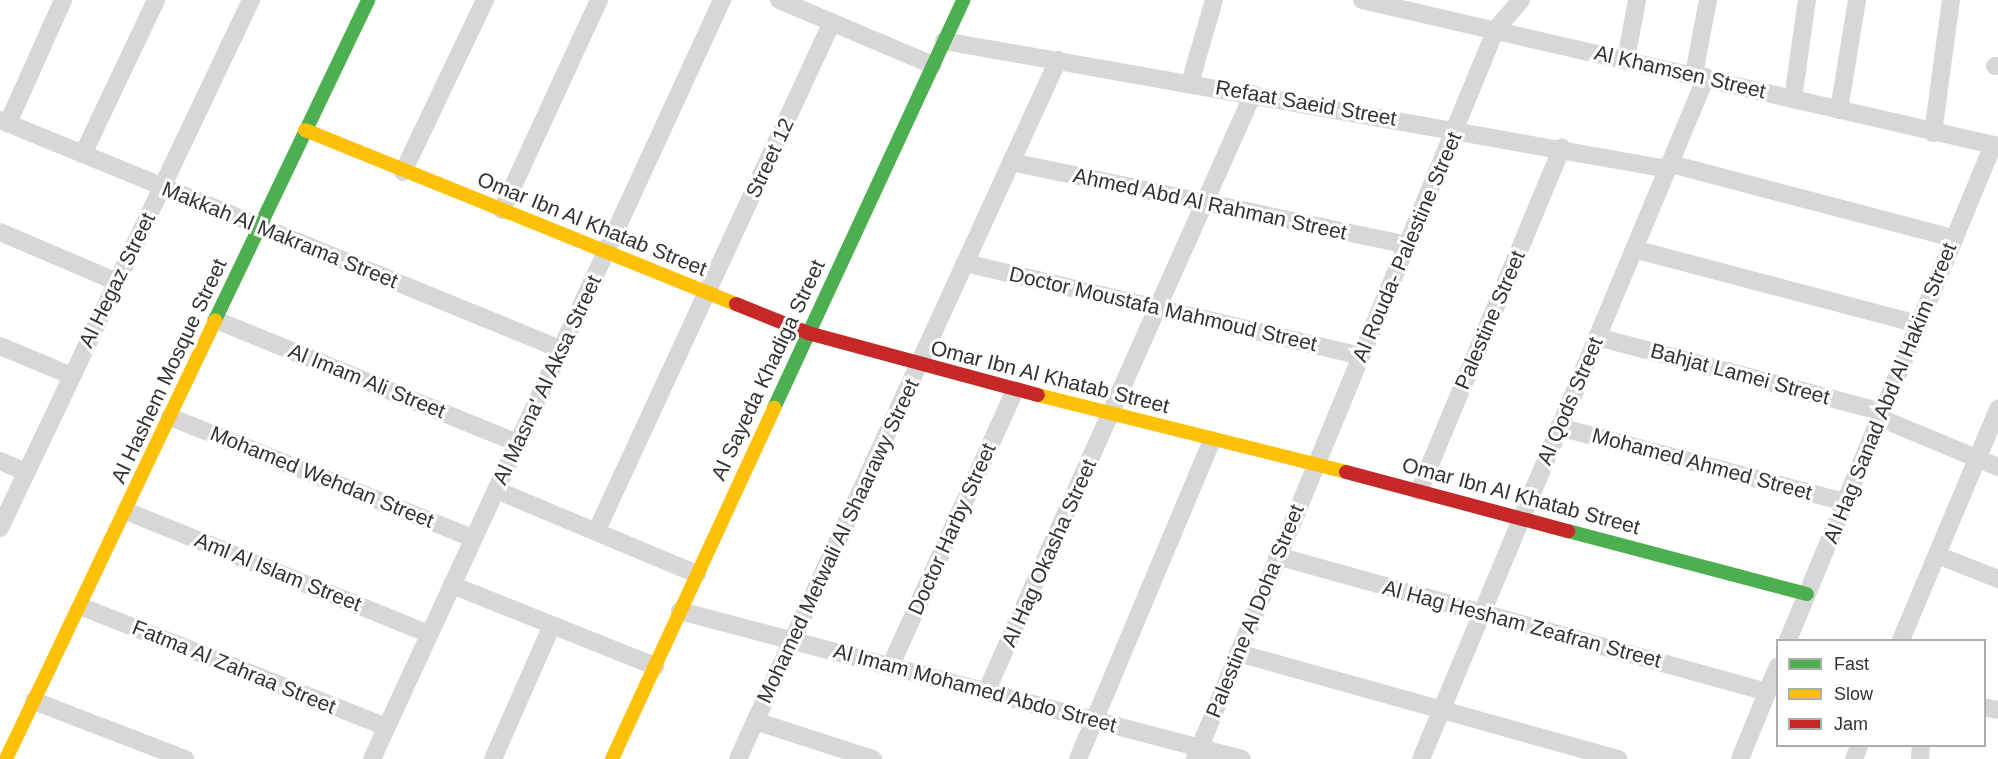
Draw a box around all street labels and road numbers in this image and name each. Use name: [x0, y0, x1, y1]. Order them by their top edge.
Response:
street label: Al Khamsen Street: [1592, 40, 1768, 104]
street label: Refaat Saeid Street: [1214, 75, 1398, 131]
street label: Street 12: [741, 114, 799, 202]
street label: Al Rouda- Palestine Street: [1347, 128, 1467, 366]
street label: Ahmed Abd Al Rahman Street: [1070, 162, 1350, 246]
street label: Omar Ibn Al Khatab Street: [473, 166, 711, 282]
street label: Makkah Al Makrama Street: [158, 176, 402, 294]
street label: Al Hegaz Street: [73, 208, 161, 352]
street label: Al Hag Sanad Abd Al Hakim Street: [1818, 238, 1962, 548]
street label: Palestine Street: [1449, 247, 1531, 393]
street label: Al Hashem Mosque Street: [106, 255, 232, 487]
street label: Al Sayeda Khadiga Street: [706, 256, 830, 484]
street label: Doctor Moustafa Mahmoud Street: [1007, 261, 1319, 357]
street label: Al Masna' Al Aksa Street: [487, 270, 607, 490]
street label: Al Qods Street: [1532, 333, 1608, 469]
street label: Omar Ibn Al Khatab Street: [927, 335, 1173, 419]
street label: Al Imam Ali Street: [284, 338, 450, 424]
street label: Bahjat Lamei Street: [1648, 338, 1832, 410]
street label: Mohamed Metwali Al Shaarawy Street: [751, 374, 925, 708]
street label: Mohamed Wehdan Street: [207, 421, 437, 533]
street label: Mohamed Ahmed Street: [1589, 422, 1815, 506]
street label: Doctor Harby Street: [903, 439, 1001, 619]
street label: Omar Ibn Al Khatab Street: [1399, 452, 1643, 540]
street label: Al Hag Okasha Street: [996, 455, 1102, 651]
street label: Palestine Al Doha Street: [1200, 500, 1310, 722]
street label: Aml Al Islam Street: [191, 527, 365, 617]
street label: Al Hag Hesham Zeafran Street: [1380, 575, 1664, 673]
street label: Fatma Al Zahraa Street: [128, 614, 340, 720]
street label: Al Imam Mohamed Abdo Street: [830, 638, 1120, 738]

